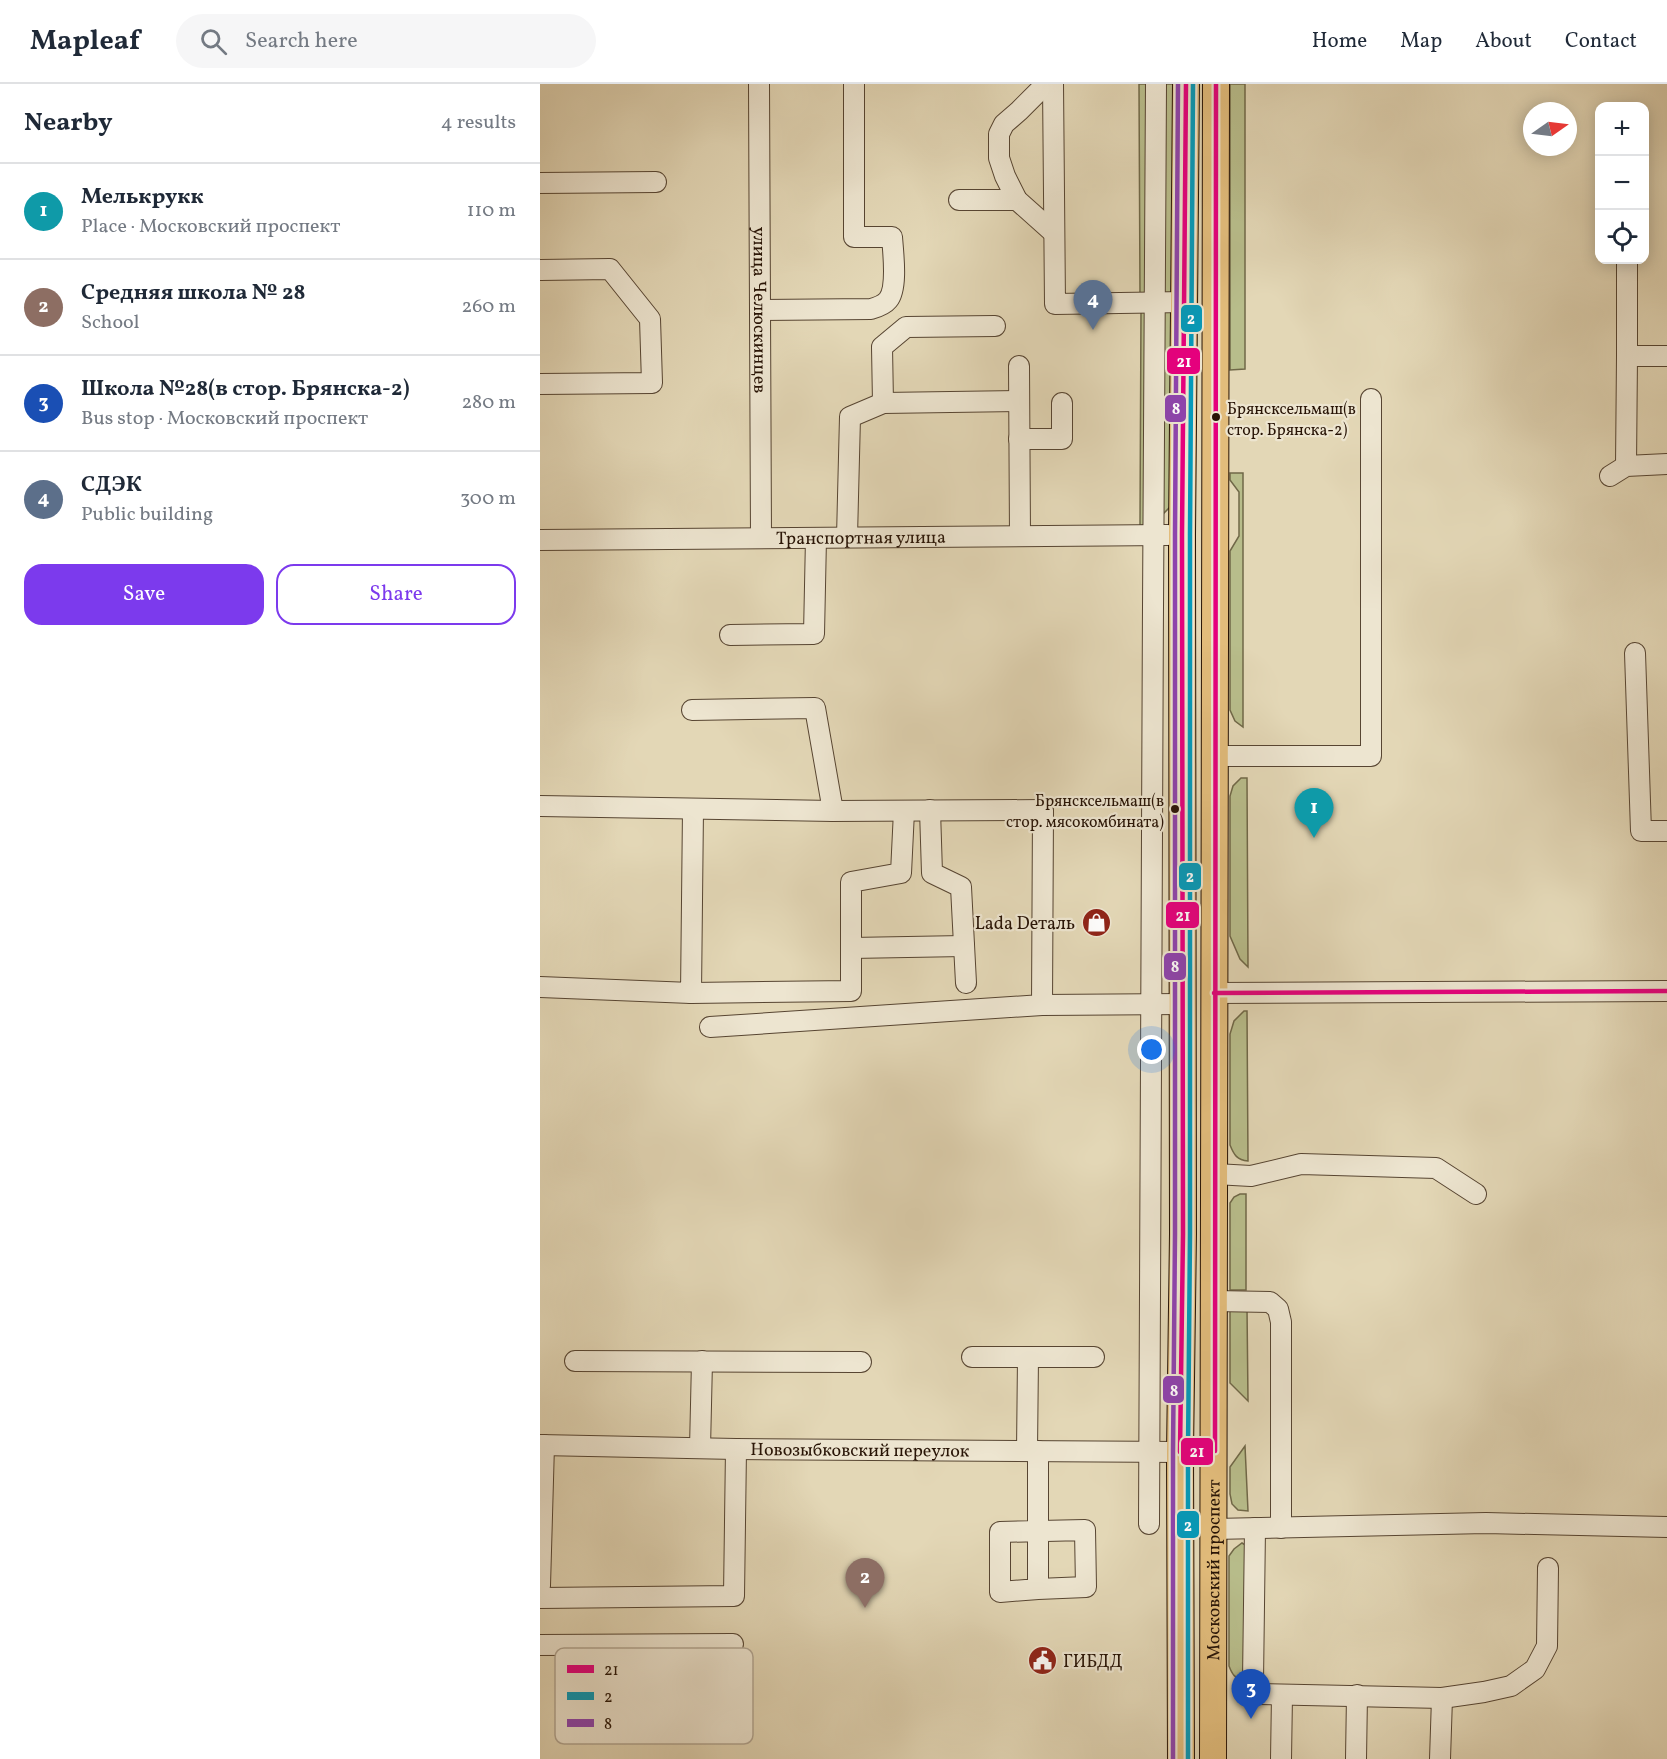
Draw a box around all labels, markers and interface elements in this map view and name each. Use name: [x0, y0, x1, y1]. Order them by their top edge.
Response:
search box: [176, 14, 596, 68]
text: Mapleaf: [30, 22, 140, 61]
icon: search: [197, 25, 230, 58]
text: Search here: [245, 26, 358, 57]
text: Home: [1312, 27, 1367, 56]
text: Map: [1400, 27, 1442, 56]
text: About: [1475, 27, 1532, 56]
text: Contact: [1565, 27, 1637, 56]
north arrow: [1523, 102, 1577, 156]
map controls: [1595, 102, 1649, 264]
button: +: [1595, 102, 1649, 156]
text: Nearby: [24, 105, 113, 141]
text: 4 results: [441, 109, 516, 137]
button: −: [1595, 156, 1649, 210]
text: Мелькрукк: [81, 182, 204, 213]
text: 1: [39, 197, 48, 225]
text: 110 m: [467, 197, 516, 225]
button: locate: [1595, 210, 1649, 264]
text: Place · Московский проспект: [81, 213, 340, 241]
street label: улица Челюскинцев: [746, 227, 771, 393]
text: Средняя школа № 28: [81, 278, 305, 309]
pin: 4: [1074, 280, 1112, 330]
text: 2: [38, 293, 49, 321]
text: 260 m: [461, 293, 516, 321]
line badge: 2: [1180, 304, 1203, 333]
text: School: [81, 309, 139, 337]
text: 2: [1187, 309, 1195, 331]
line badge: 21: [1166, 347, 1201, 375]
text: 21: [1177, 352, 1191, 374]
text: Школа №28(в стор. Брянска-2): [81, 374, 410, 405]
text: 3: [38, 389, 49, 417]
text: 280 m: [461, 389, 516, 417]
line badge: 8: [1164, 394, 1187, 423]
text: 8: [1172, 399, 1180, 421]
place label: Брянсксельмаш(в стор. Брянска-2): [1227, 399, 1356, 442]
text: Bus stop · Московский проспект: [81, 405, 368, 433]
marker: Брянсксельмаш(в стор. Брянска-2): [1210, 411, 1222, 423]
text: СДЭК: [81, 470, 142, 501]
text: 4: [37, 485, 50, 513]
text: 300 m: [460, 485, 516, 513]
text: Public building: [81, 501, 213, 529]
street label: Транспортная улица: [776, 526, 946, 552]
button: Save: [24, 564, 264, 625]
button: Share: [276, 564, 516, 625]
pin: 1: [1294, 788, 1334, 838]
place label: Брянсксельмаш(в стор. мясокомбината): [1006, 791, 1164, 834]
marker: Брянсксельмаш(в стор. мясокомбината): [1169, 803, 1181, 815]
line badge: 2: [1178, 862, 1202, 891]
text: 2: [1186, 867, 1194, 889]
line badge: 21: [1165, 901, 1200, 929]
text: 21: [1176, 906, 1190, 928]
shop icon: Lada Dеталь: [1080, 907, 1112, 939]
place label: Lada Dеталь: [975, 912, 1075, 937]
line badge: 8: [1163, 952, 1187, 981]
text: 8: [1171, 957, 1179, 979]
your location: [1137, 1035, 1166, 1064]
line badge: 8: [1162, 1375, 1185, 1404]
text: 8: [1170, 1381, 1178, 1403]
line badge: 21: [1180, 1437, 1214, 1466]
street label: Новозыбковский переулок: [750, 1438, 970, 1465]
text: 21: [1190, 1442, 1204, 1464]
street label: Московский проспект: [1202, 1479, 1228, 1661]
line badge: 2: [1176, 1510, 1200, 1539]
text: 2: [1184, 1516, 1192, 1538]
pin: 2: [846, 1558, 884, 1608]
public building icon: ГИБДД: [1026, 1645, 1058, 1677]
legend: [555, 1648, 753, 1744]
place label: ГИБДД: [1063, 1650, 1123, 1675]
text: 21: [604, 1660, 619, 1682]
pin: 3: [1232, 1670, 1270, 1719]
text: 2: [604, 1687, 613, 1709]
text: 8: [604, 1714, 612, 1736]

